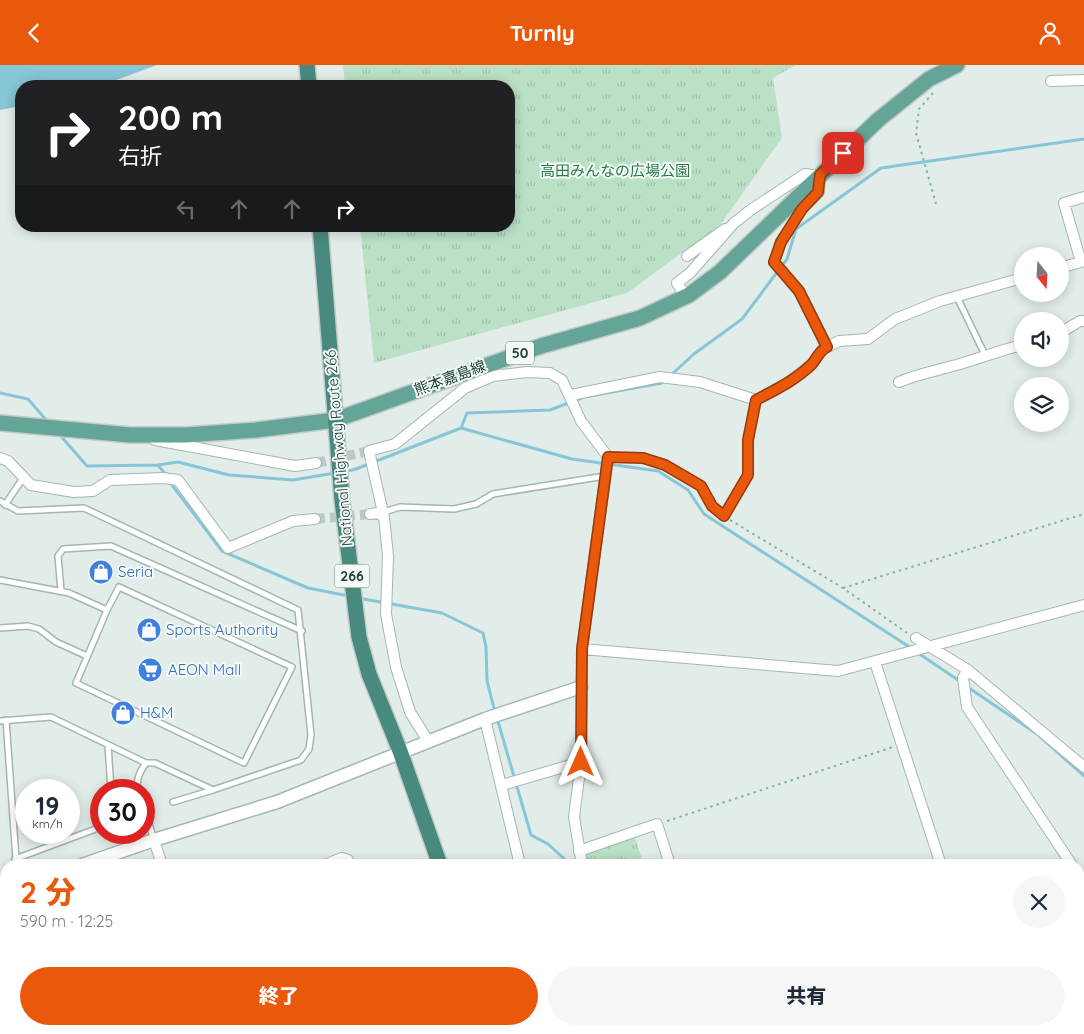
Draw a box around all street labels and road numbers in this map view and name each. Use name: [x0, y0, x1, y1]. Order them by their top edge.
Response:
road number: 50: [506, 341, 534, 365]
street label: National Highway Route 266: [320, 349, 357, 547]
street label: 熊本嘉島線: [411, 356, 488, 399]
road number: 266: [334, 565, 370, 587]

